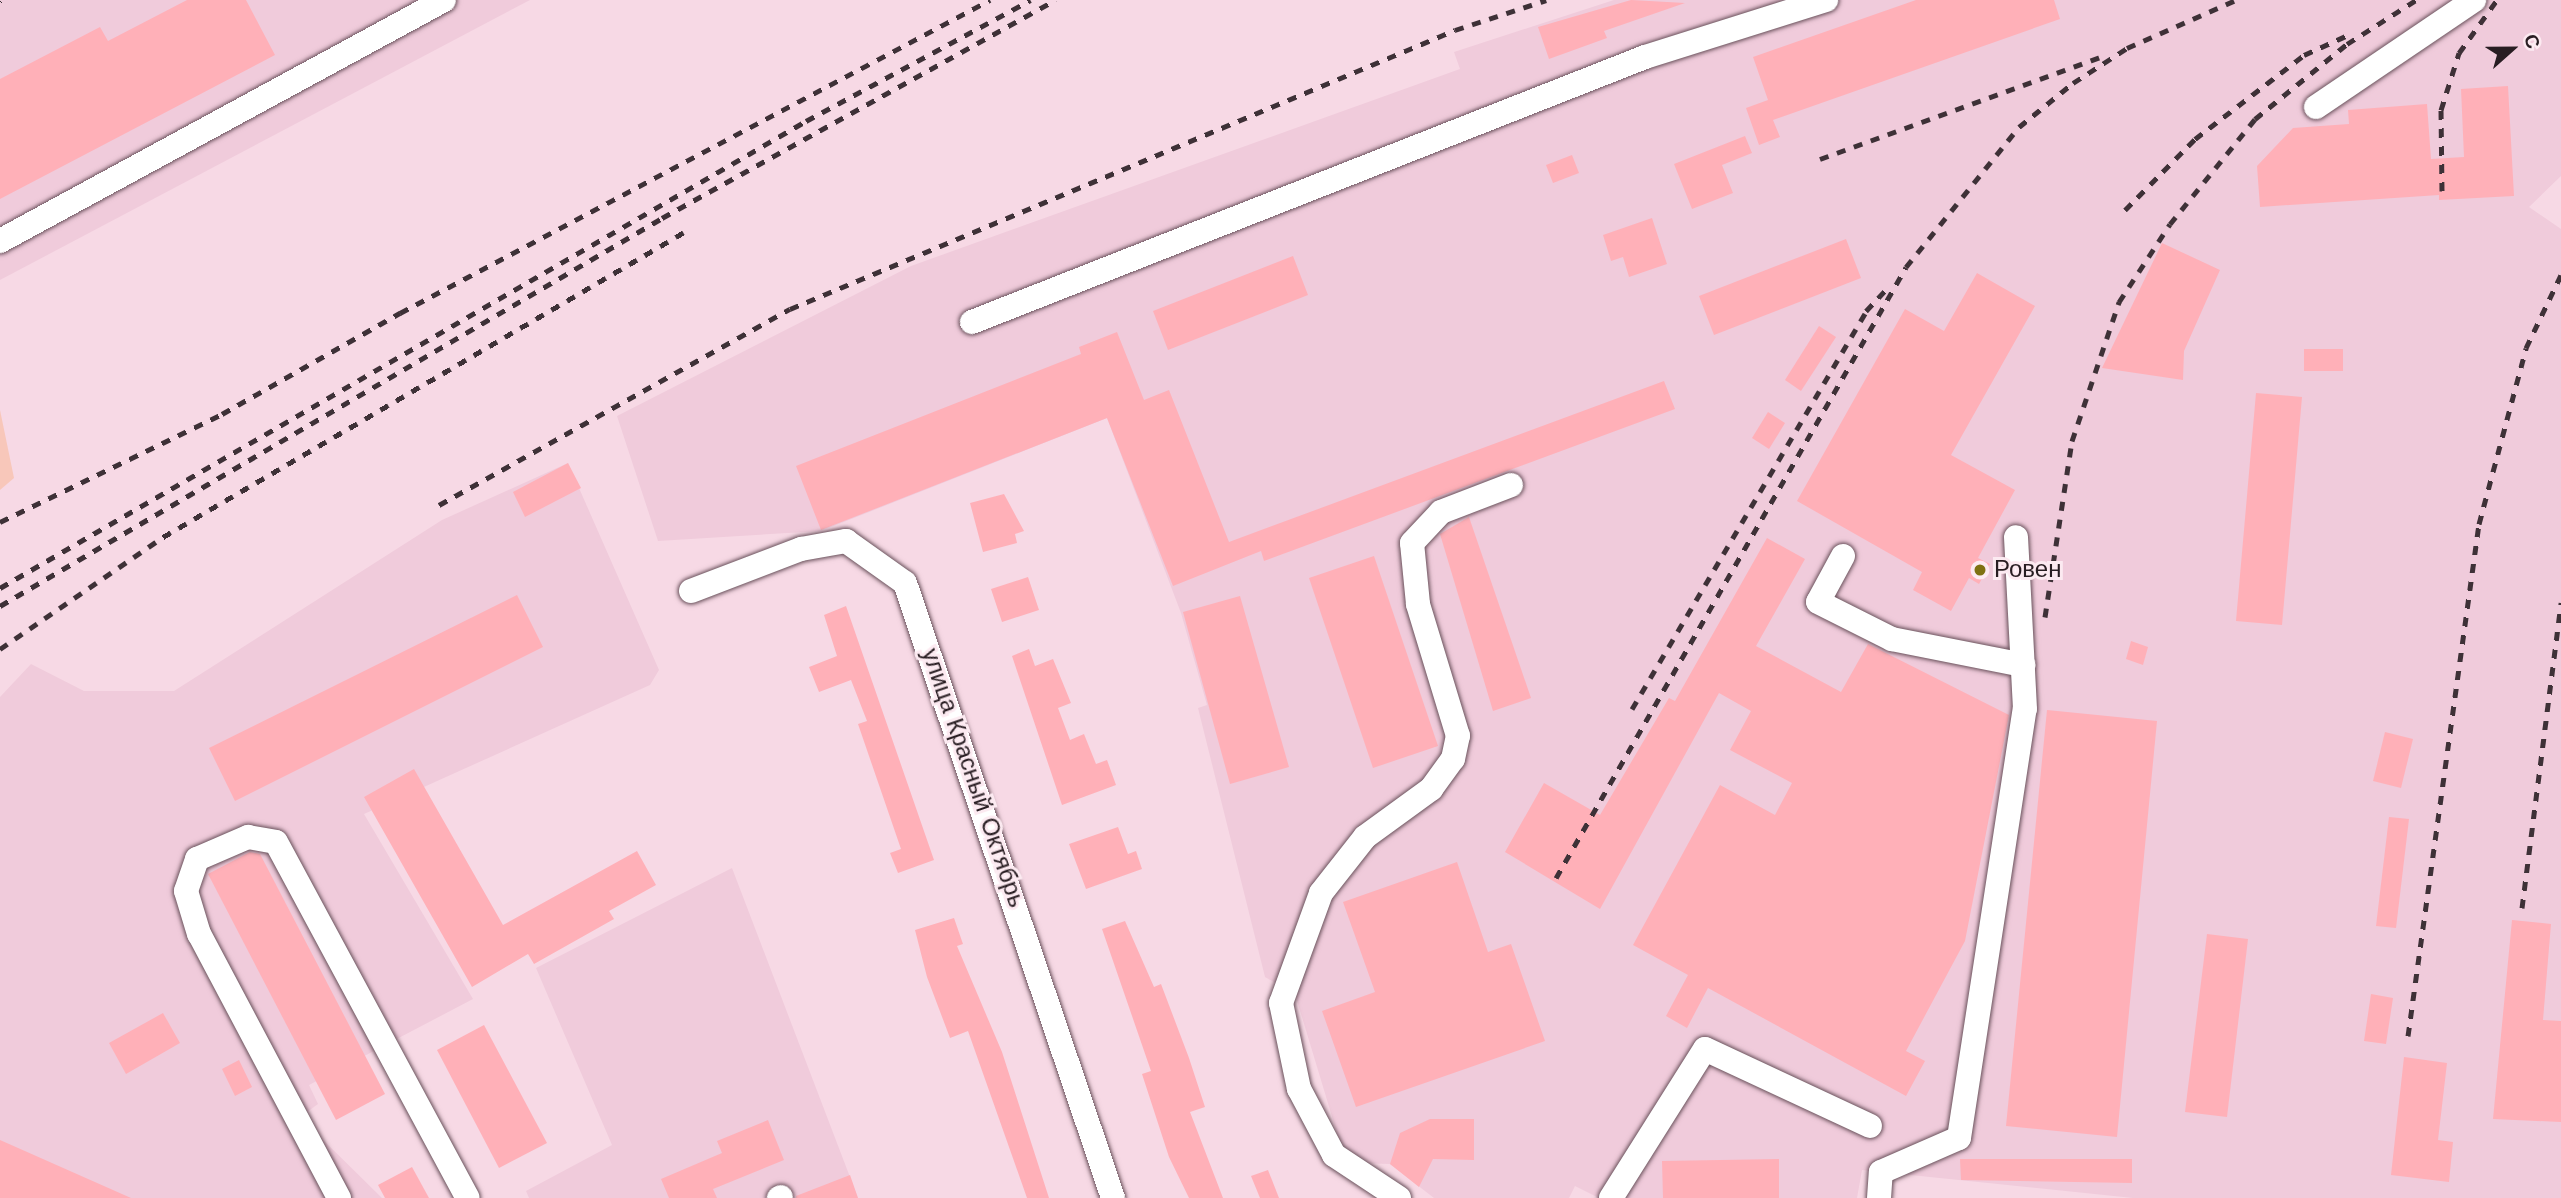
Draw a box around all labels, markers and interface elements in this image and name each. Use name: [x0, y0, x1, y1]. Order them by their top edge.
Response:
north arrow: [2477, 14, 2547, 84]
text: С: [2519, 31, 2545, 52]
place label: Ровен: [1994, 556, 2061, 584]
marker: Ровен: [1972, 562, 1988, 578]
street label: улица Красный Октябрь: [915, 645, 1031, 911]

